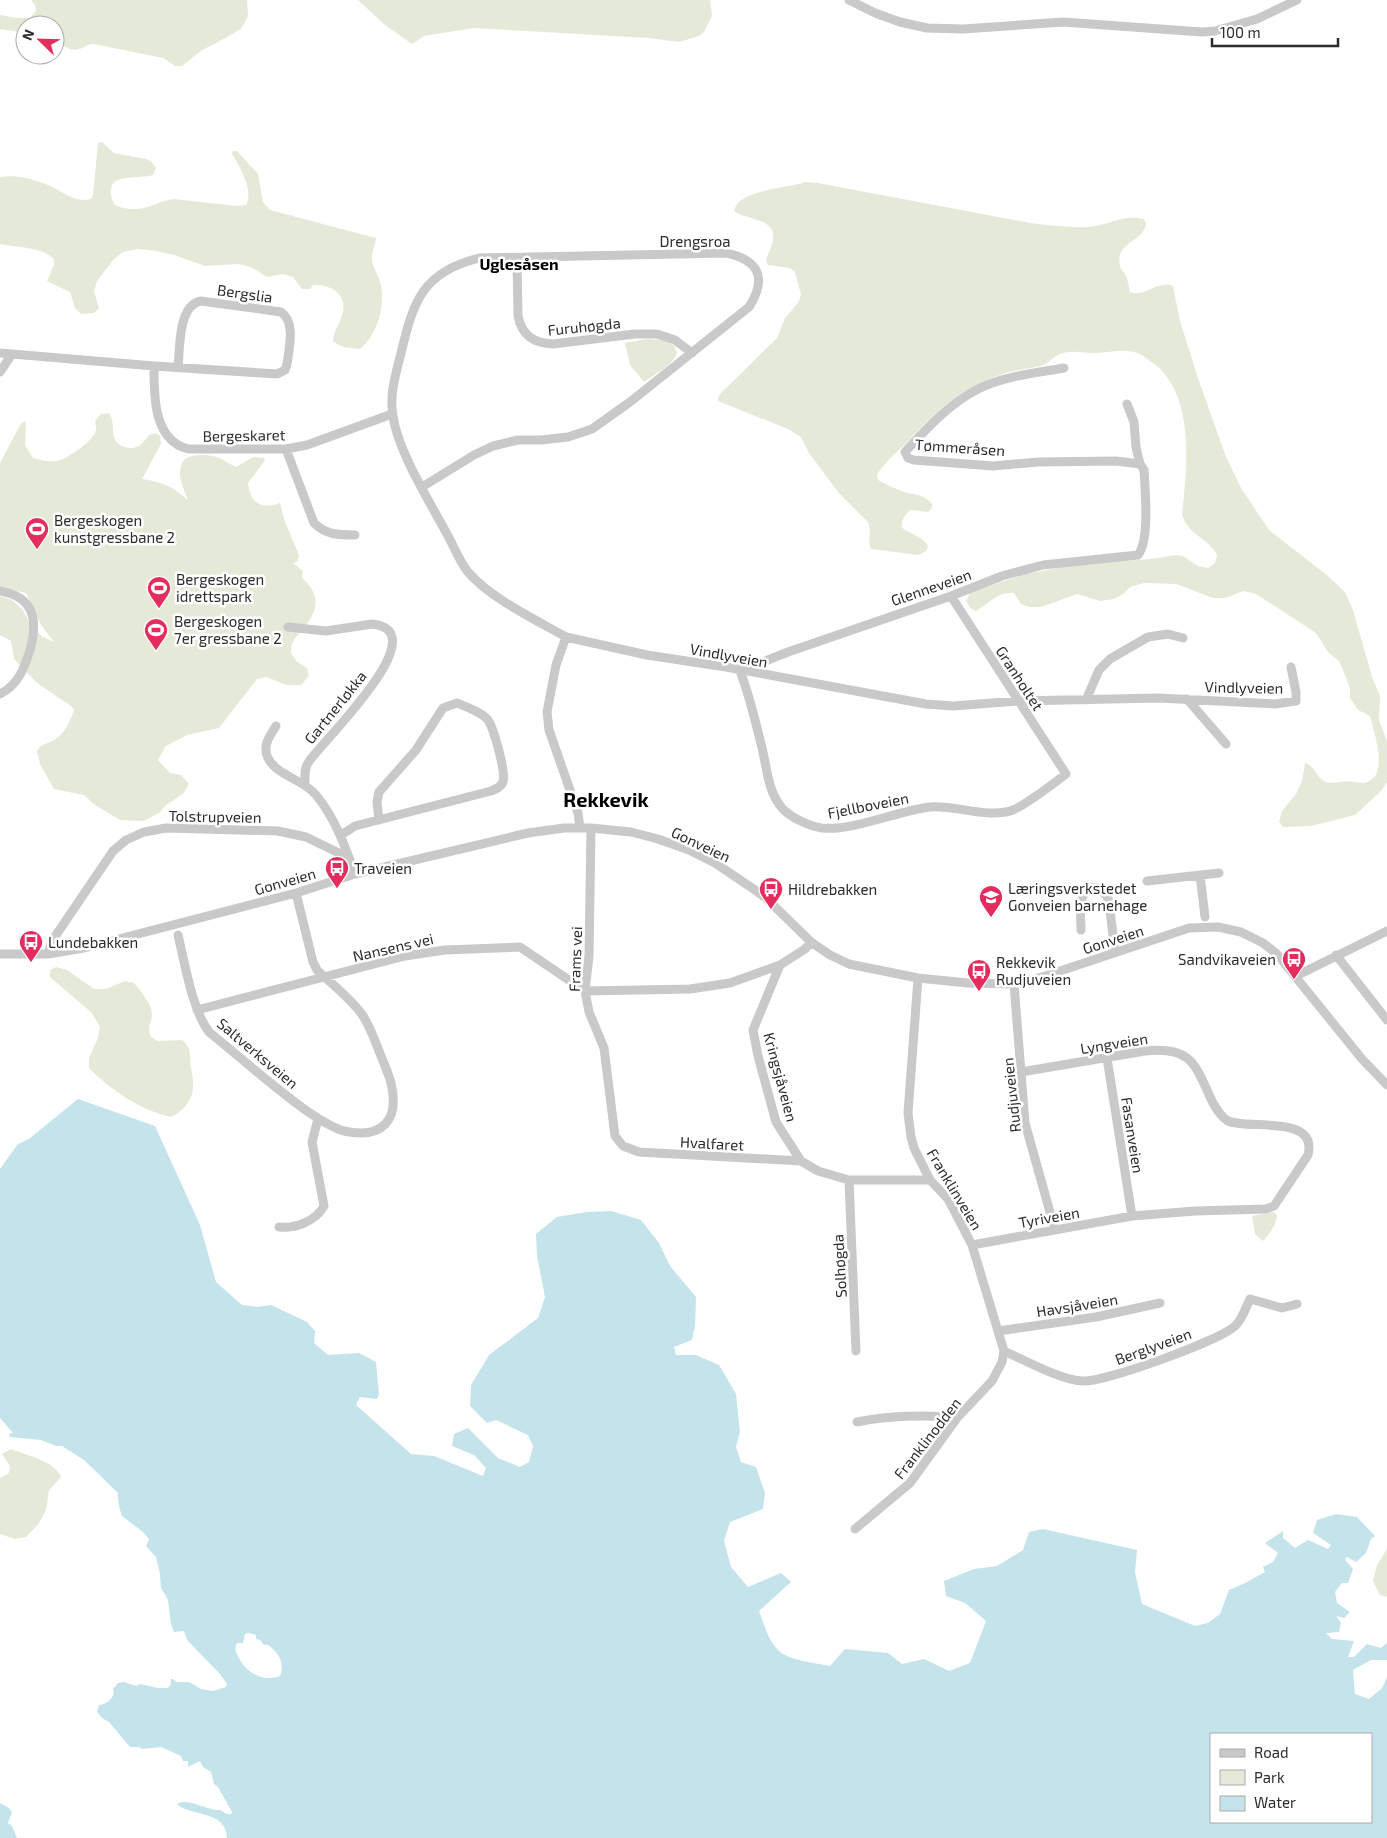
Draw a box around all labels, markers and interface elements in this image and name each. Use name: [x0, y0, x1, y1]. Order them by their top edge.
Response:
north arrow: [15, 15, 65, 65]
scale bar: [1212, 15, 1338, 47]
text: 100 m: [1220, 23, 1261, 41]
text: N: [18, 27, 37, 43]
street label: Drengsroa: [659, 232, 731, 250]
district label: Uglesåsen: [479, 254, 559, 273]
street label: Bergslia: [216, 280, 274, 306]
street label: Furuhøgda: [547, 313, 621, 339]
street label: Bergeskaret: [202, 425, 286, 445]
street label: Tømmeråsen: [914, 435, 1006, 459]
place label: Bergeskogen kunstgressbane 2: [54, 511, 175, 546]
sports icon: Bergeskogen kunstgressbane 2: [24, 516, 50, 550]
street label: Glenneveien: [888, 565, 974, 609]
place label: Bergeskogen idrettspark: [176, 570, 264, 605]
sports icon: Bergeskogen idrettspark: [146, 575, 172, 609]
place label: Bergeskogen 7er gressbane 2: [174, 612, 282, 647]
sports icon: Bergeskogen 7er gressbane 2: [143, 617, 169, 651]
street label: Vindlyveien: [689, 639, 769, 671]
street label: Granholtet: [992, 642, 1048, 714]
street label: Gartnerløkka: [300, 667, 370, 747]
street label: Vindlyveien: [1205, 677, 1283, 697]
district label: Rekkevik: [563, 787, 649, 811]
street label: Fjellboveien: [826, 788, 910, 823]
street label: Tolstrupveien: [168, 806, 262, 826]
street label: Gonveien: [669, 823, 733, 865]
bus stop icon: Traveien: [324, 855, 350, 889]
place label: Traveien: [354, 859, 412, 877]
street label: Gonveien: [252, 864, 318, 898]
bus stop icon: Hildrebakken: [758, 876, 784, 910]
place label: Læringsverkstedet Gonveien barnehage: [1008, 879, 1147, 914]
place label: Hildrebakken: [788, 880, 877, 898]
school or university icon: Læringsverkstedet Gonveien barnehage: [978, 884, 1004, 918]
street label: Gonveien: [1080, 921, 1146, 957]
street label: Frams vei: [565, 926, 585, 992]
bus stop icon: Lundebakken: [18, 929, 44, 963]
street label: Nansens vei: [351, 929, 435, 965]
place label: Lundebakken: [48, 933, 138, 951]
bus stop icon: Sandvikaveien: [1281, 946, 1307, 980]
place label: Sandvikaveien: [1178, 950, 1276, 968]
place label: Rekkevik Rudjuveien: [996, 953, 1071, 989]
bus stop icon: Rekkevik Rudjuveien: [966, 958, 992, 992]
street label: Saltverksveien: [214, 1014, 302, 1092]
street label: Lyngveien: [1079, 1029, 1149, 1057]
street label: Kringsjåveien: [759, 1030, 802, 1124]
street label: Rudjuveien: [998, 1057, 1025, 1133]
street label: Fasanveien: [1118, 1096, 1148, 1174]
street label: Hvalfaret: [680, 1132, 745, 1154]
street label: Franklinveien: [924, 1145, 986, 1233]
street label: Tyriveien: [1017, 1203, 1081, 1231]
street label: Solhøgda: [828, 1234, 850, 1298]
street label: Havsjåveien: [1035, 1290, 1119, 1321]
street label: Berglyveien: [1112, 1324, 1194, 1368]
street label: Franklinodden: [890, 1394, 964, 1482]
legend: [1210, 1733, 1372, 1823]
text: Road: [1254, 1743, 1289, 1761]
text: Park: [1254, 1768, 1285, 1786]
text: Water: [1254, 1793, 1296, 1811]

